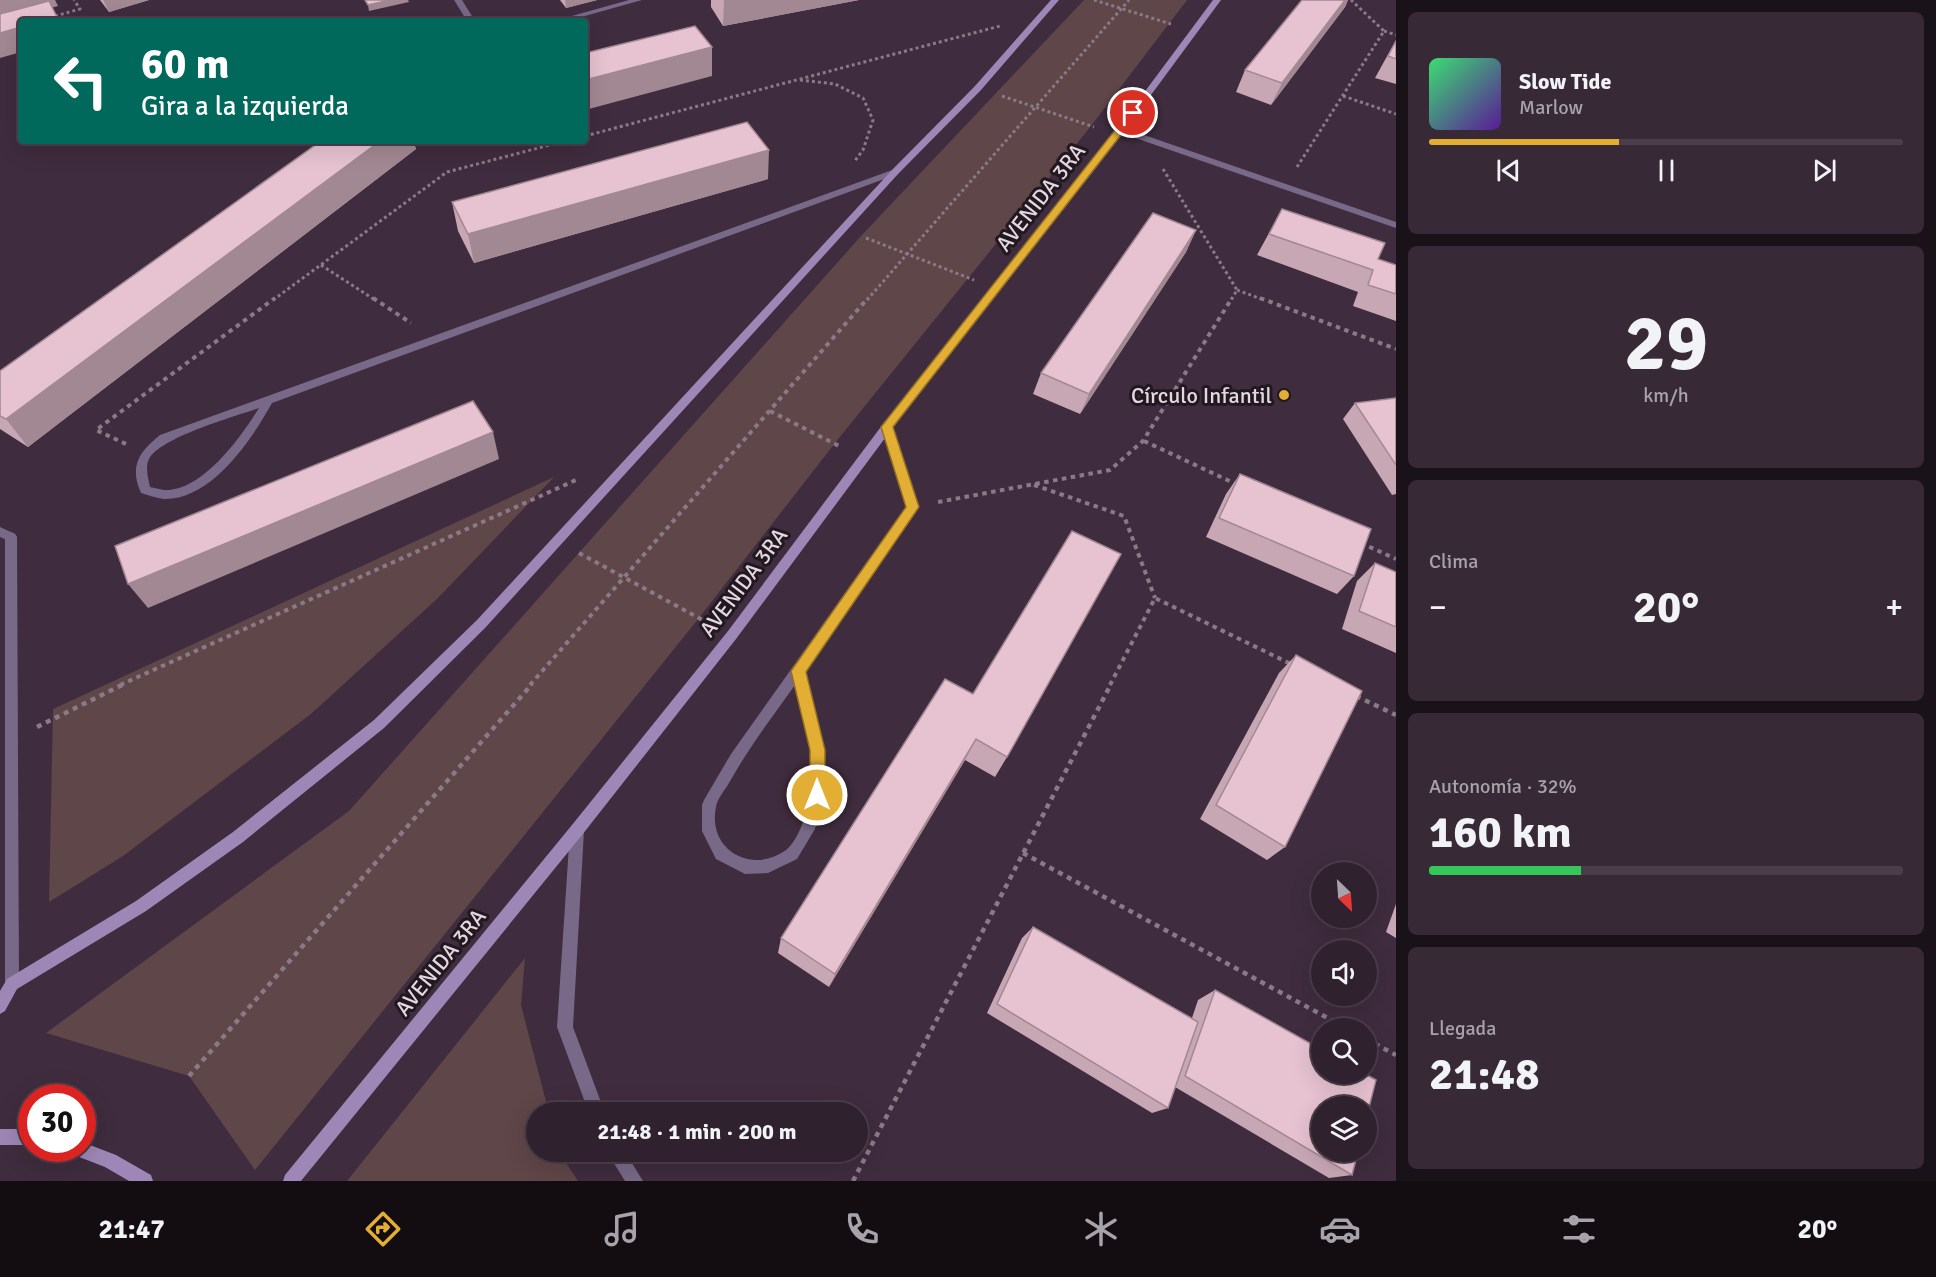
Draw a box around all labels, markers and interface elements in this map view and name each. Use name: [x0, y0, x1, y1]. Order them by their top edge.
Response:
text: 60 m: [141, 39, 230, 90]
icon: left: [42, 42, 120, 120]
text: Slow Tide: [1519, 68, 1611, 95]
pin: [1107, 87, 1158, 138]
text: Gira a la izquierda: [141, 90, 349, 123]
text: Marlow: [1519, 95, 1583, 120]
icon: arrive: [1116, 96, 1149, 129]
street label: AVENIDA 3RA: [990, 137, 1091, 257]
icon: previous: [1492, 154, 1525, 187]
icon: pause: [1650, 154, 1683, 187]
icon: next: [1808, 154, 1841, 187]
text: 29: [1624, 296, 1708, 392]
place label: Círculo Infantil: [1131, 382, 1272, 409]
text: km/h: [1643, 383, 1689, 408]
marker: Círculo Infantil: [1277, 388, 1291, 402]
street label: AVENIDA 3RA: [694, 522, 794, 642]
text: Clima: [1429, 549, 1478, 574]
text: 20°: [1633, 580, 1699, 635]
text: −: [1429, 587, 1447, 628]
text: +: [1885, 587, 1903, 628]
position arrow: [785, 763, 849, 827]
text: Autonomía · 32%: [1429, 774, 1577, 799]
text: 160 km: [1429, 805, 1572, 860]
north arrow: [1311, 862, 1377, 928]
map controls: [1311, 862, 1377, 1162]
street label: AVENIDA 3RA: [389, 903, 492, 1021]
button: sound: [1311, 940, 1377, 1006]
text: Llegada: [1429, 1016, 1496, 1041]
button: search: [1311, 1018, 1377, 1084]
text: 21:48: [1429, 1047, 1539, 1102]
speed limit sign: 30: [18, 1084, 96, 1162]
button: layers: [1311, 1096, 1377, 1162]
text: 21:48 · 1 min · 200 m: [597, 1118, 797, 1145]
icon: directions: [362, 1208, 404, 1250]
icon: music: [601, 1208, 643, 1250]
icon: phone: [841, 1208, 883, 1250]
icon: climate: [1080, 1208, 1122, 1250]
icon: car: [1319, 1208, 1361, 1250]
icon: filters: [1558, 1208, 1600, 1250]
text: 21:47: [99, 1213, 165, 1246]
text: 20°: [1797, 1213, 1837, 1246]

